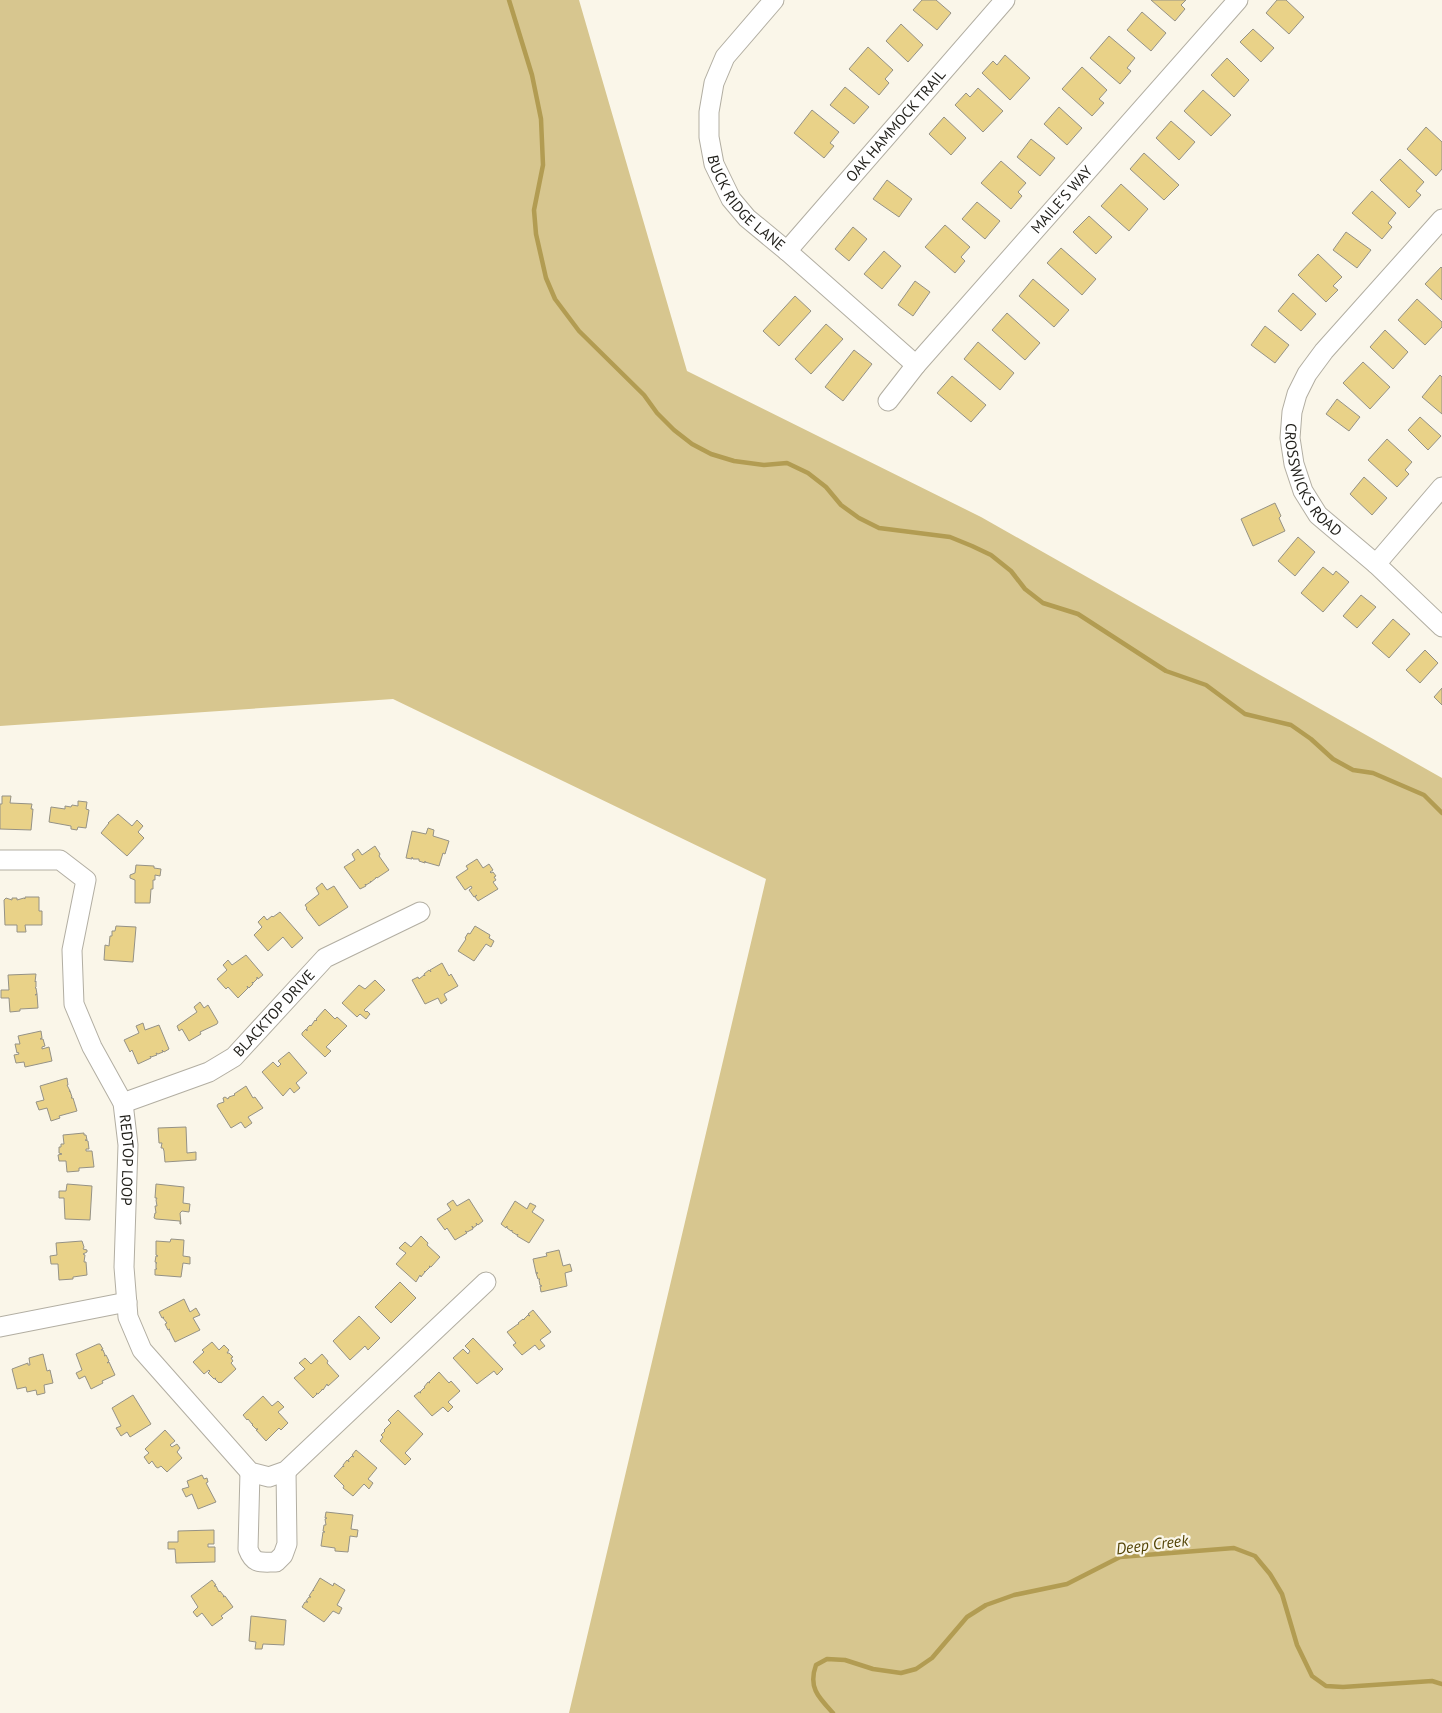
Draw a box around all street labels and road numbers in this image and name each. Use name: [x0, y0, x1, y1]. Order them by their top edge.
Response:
street label: OAK HAMMOCK TRAIL: [841, 65, 950, 186]
street label: BUCK RIDGE LANE: [704, 154, 789, 255]
street label: MAILE'S WAY: [1027, 161, 1097, 237]
street label: CROSSWICKS ROAD: [1281, 422, 1346, 540]
street label: BLACKTOP DRIVE: [229, 965, 319, 1060]
street label: REDTOP LOOP: [115, 1113, 138, 1206]

